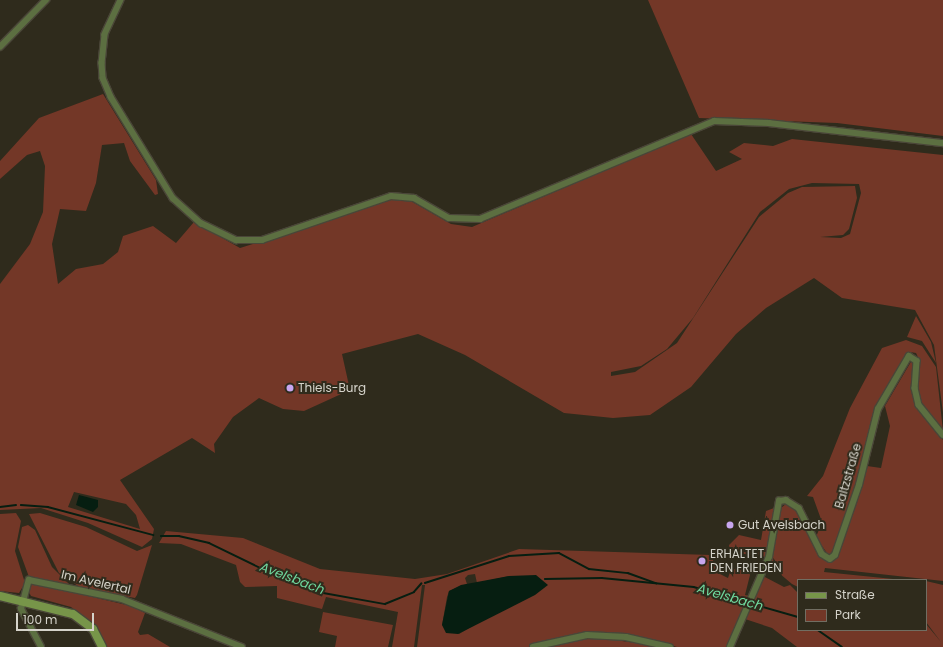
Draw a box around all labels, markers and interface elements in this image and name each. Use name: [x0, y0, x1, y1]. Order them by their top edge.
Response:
place label: Thiels-Burg: [298, 381, 366, 395]
marker: Thiels-Burg: [285, 383, 295, 393]
street label: Baltzstraße: [832, 442, 864, 510]
place label: Gut Avelsbach: [738, 518, 825, 532]
marker: Gut Avelsbach: [725, 520, 735, 530]
place label: ERHALTET DEN FRIEDEN: [710, 547, 782, 575]
marker: ERHALTET DEN FRIEDEN: [697, 556, 707, 566]
water label: Avelsbach: [258, 560, 326, 598]
street label: Im Avelertal: [60, 567, 132, 597]
legend: [797, 579, 927, 631]
water label: Avelsbach: [695, 581, 765, 615]
text: Straße: [835, 586, 875, 603]
scale bar: [18, 605, 96, 631]
text: Park: [835, 606, 861, 623]
text: 100 m: [23, 611, 57, 628]

